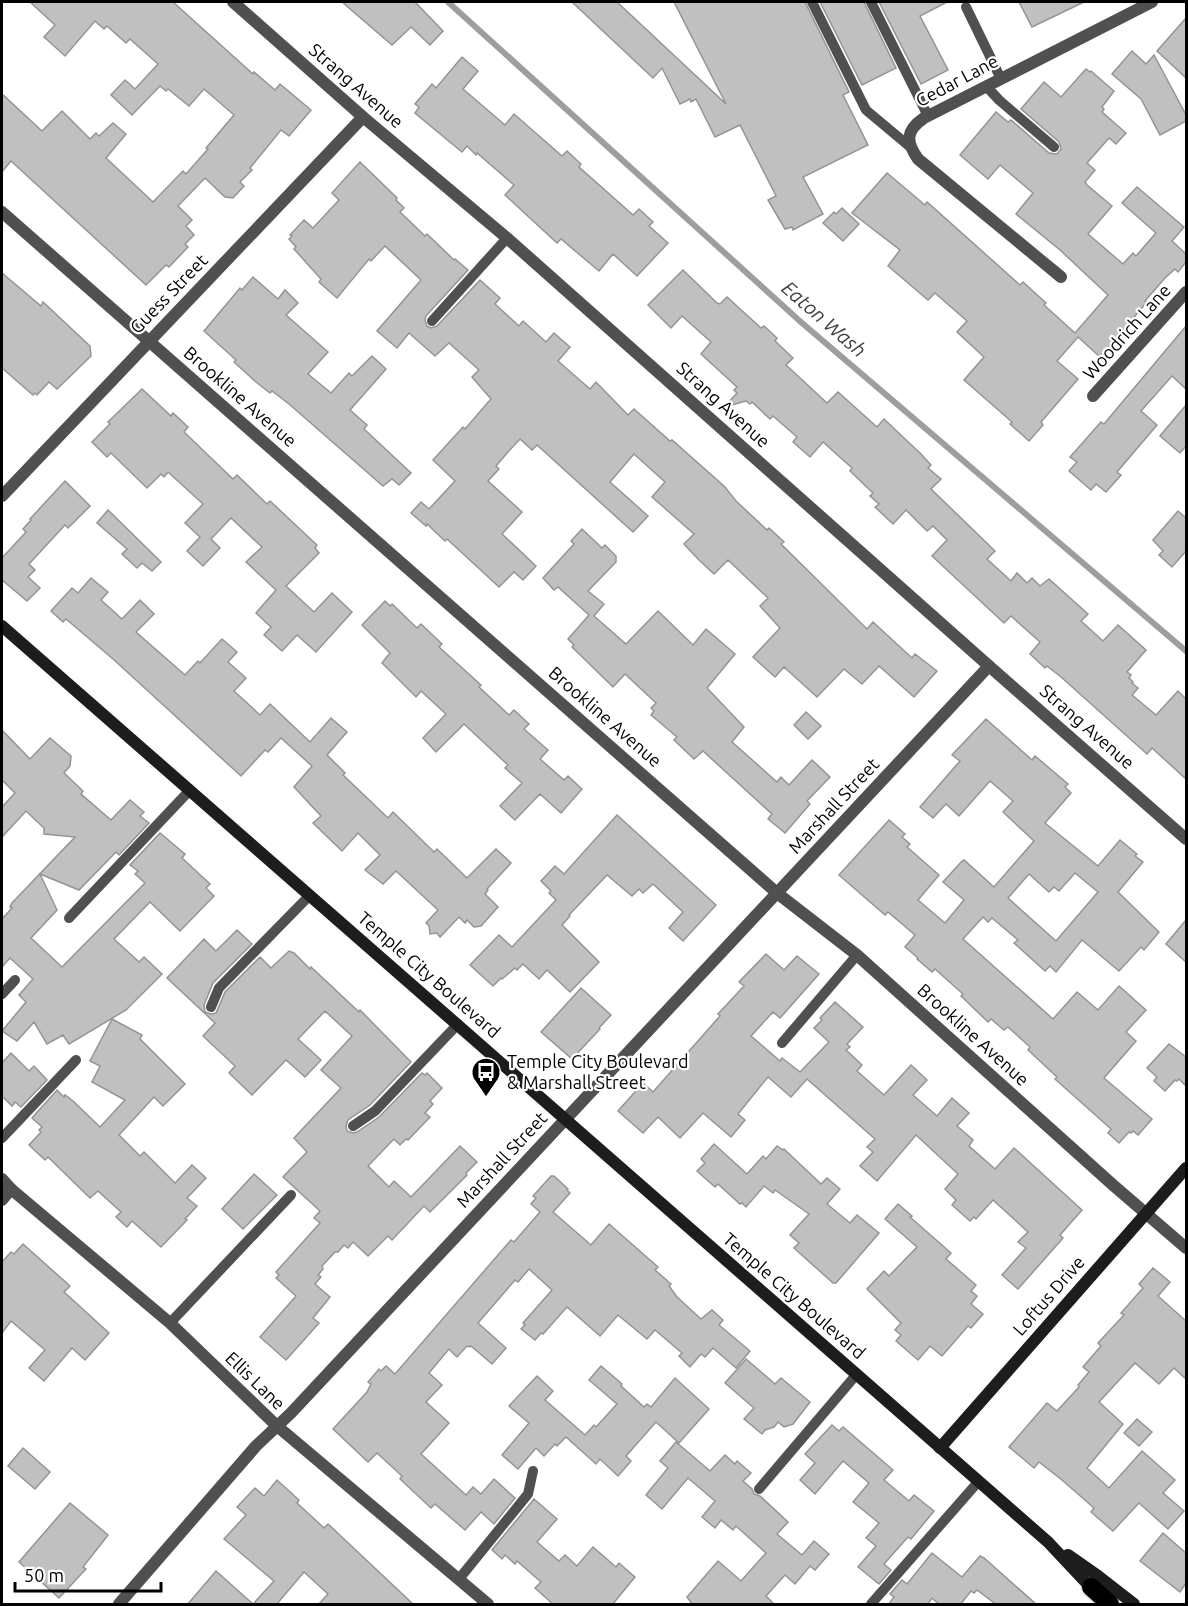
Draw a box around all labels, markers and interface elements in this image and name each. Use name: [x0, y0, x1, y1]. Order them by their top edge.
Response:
street label: Strang Avenue: [306, 39, 408, 131]
street label: Cedar Lane: [912, 50, 1001, 110]
street label: Guess Street: [126, 250, 211, 337]
water label: Eaton Wash: [778, 276, 871, 361]
street label: Woodrich Lane: [1078, 280, 1174, 383]
street label: Brookline Avenue: [180, 342, 301, 451]
street label: Strang Avenue: [673, 357, 774, 451]
street label: Brookline Avenue: [545, 662, 666, 771]
street label: Strang Avenue: [1037, 680, 1139, 772]
street label: Marshall Street: [784, 754, 882, 857]
street label: Temple City Boulevard: [355, 907, 505, 1041]
street label: Brookline Avenue: [914, 979, 1033, 1089]
place label: Temple City Boulevard & Marshall Street: [507, 1051, 688, 1092]
bus stop icon: Temple City Boulevard & Marshall Street: [470, 1056, 502, 1098]
street label: Marshall Street: [452, 1108, 550, 1211]
street label: Temple City Boulevard: [720, 1228, 870, 1362]
street label: Loftus Drive: [1008, 1252, 1088, 1339]
street label: Ellis Lane: [222, 1347, 289, 1413]
scale bar: [15, 1555, 160, 1593]
text: 50 m: [24, 1565, 64, 1585]

